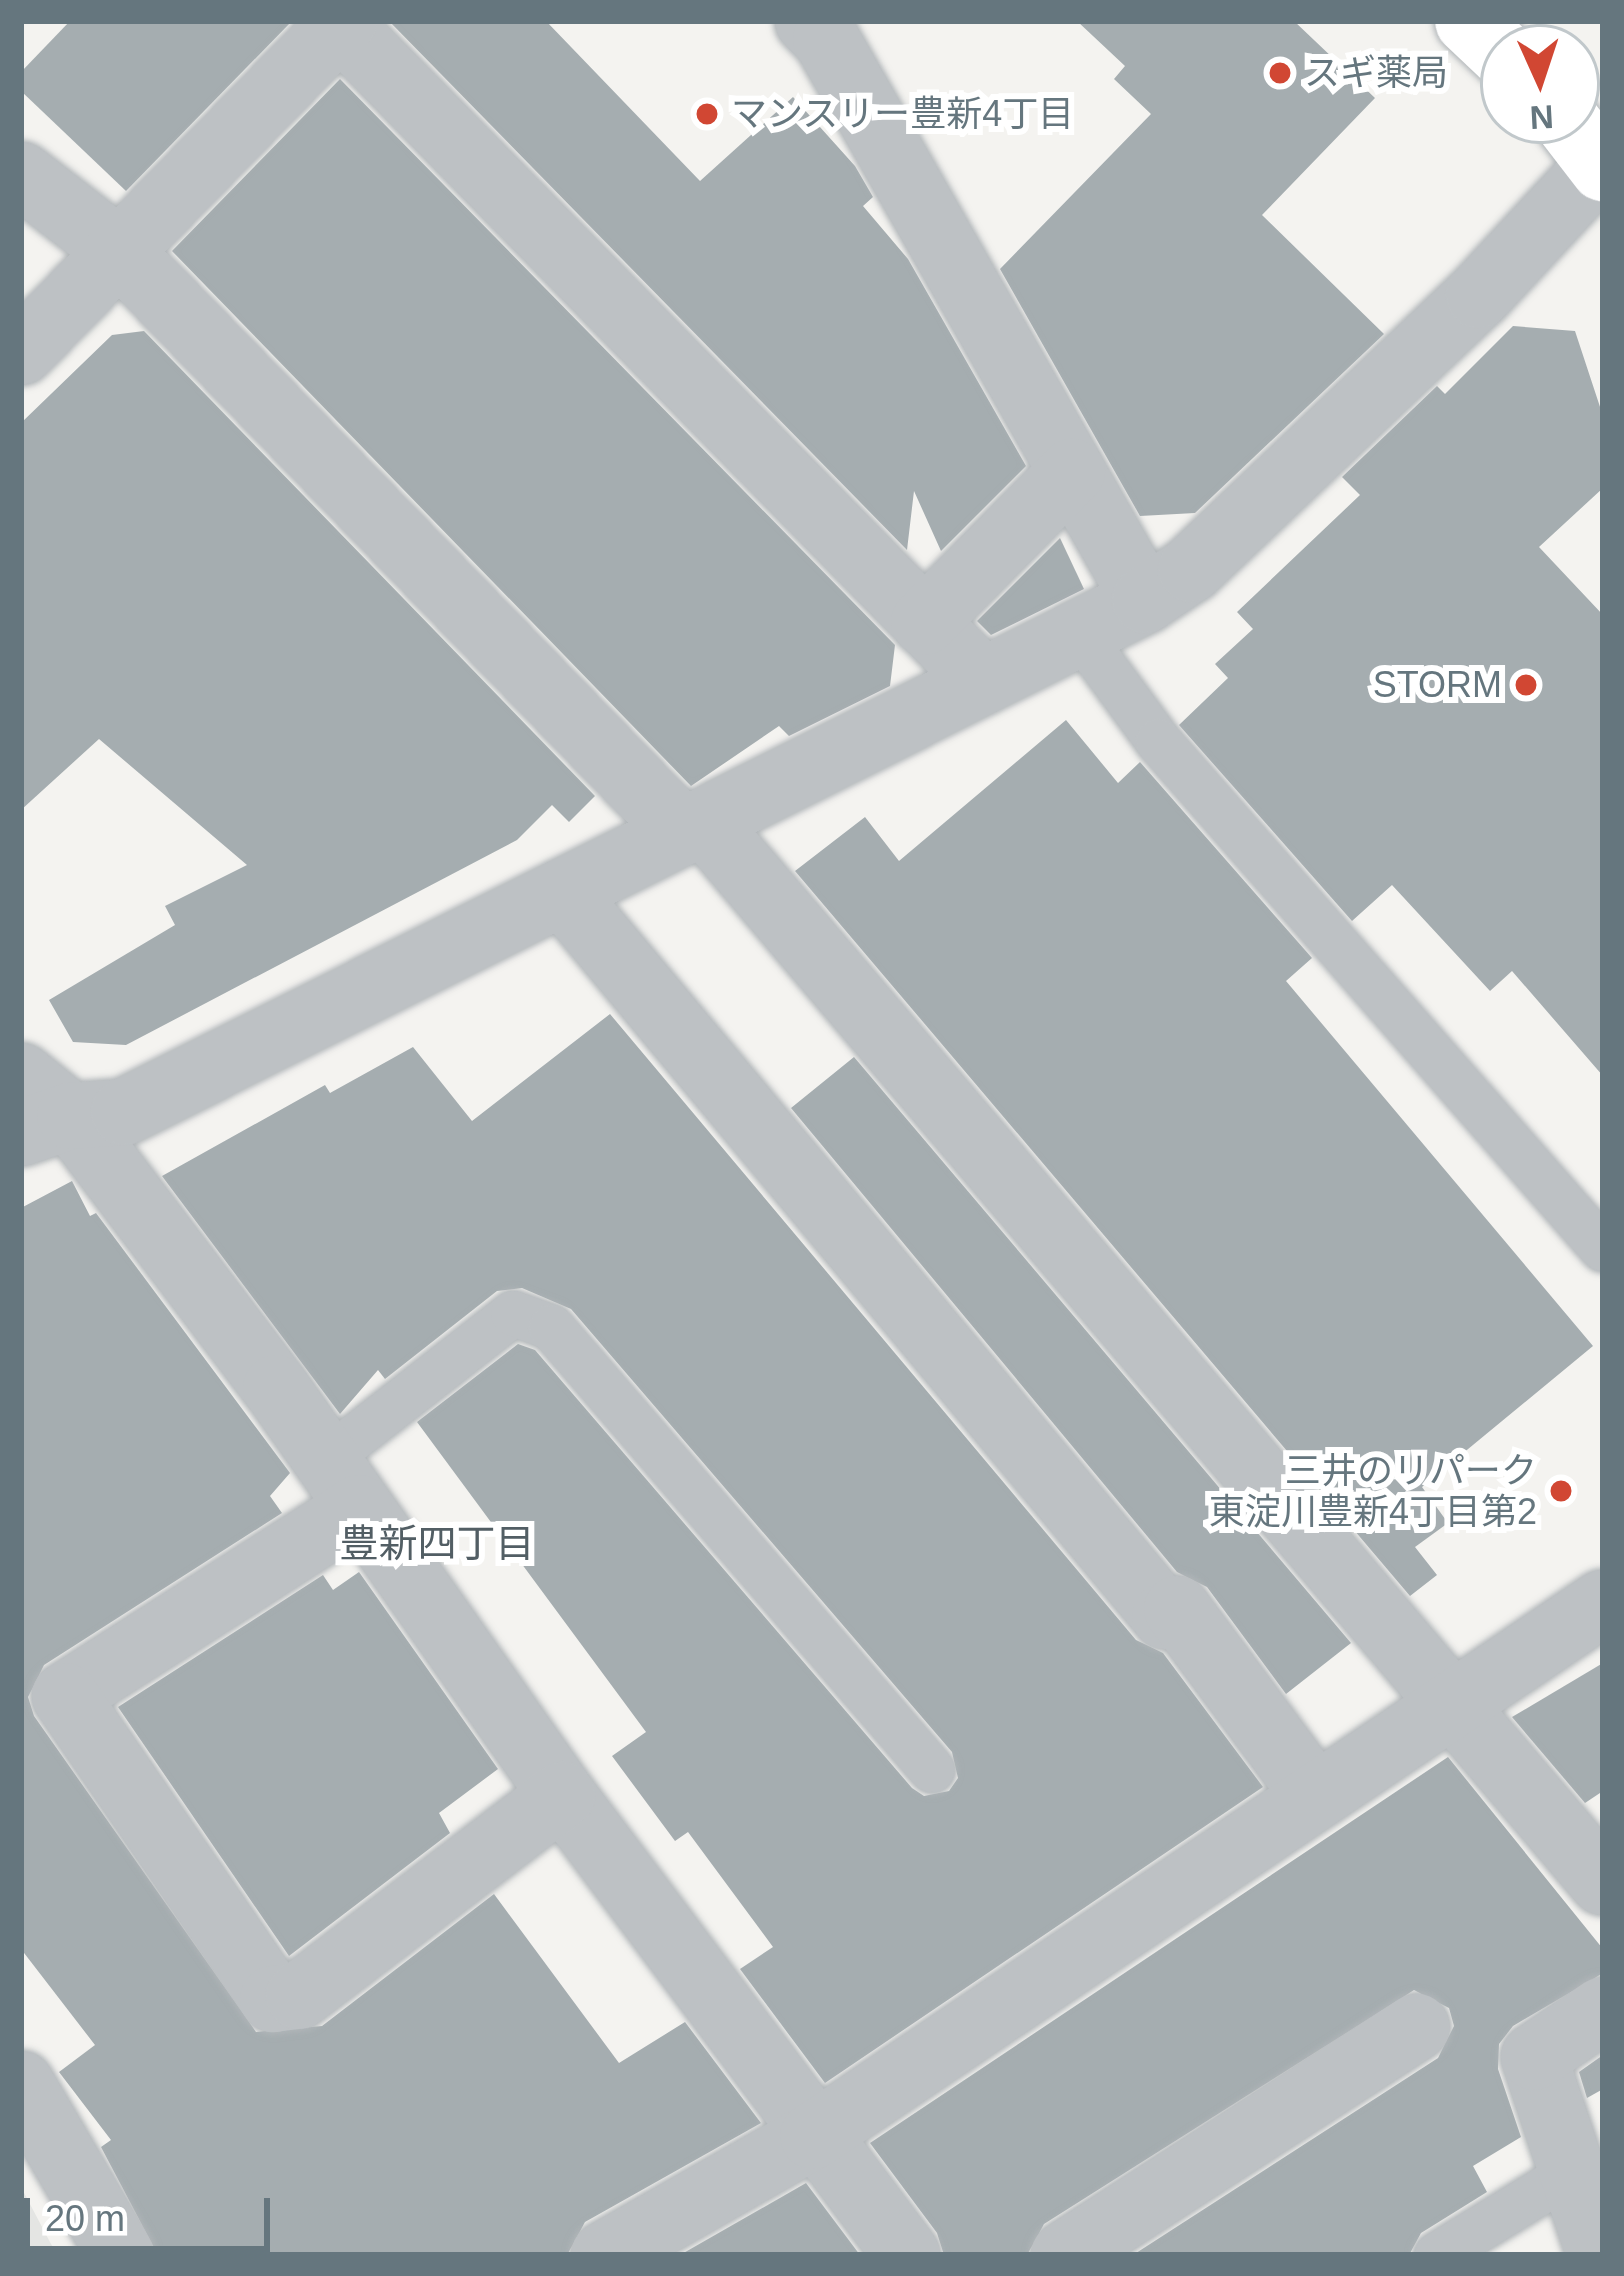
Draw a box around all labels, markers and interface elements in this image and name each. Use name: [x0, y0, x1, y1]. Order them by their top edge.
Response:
north arrow: [1480, 24, 1600, 144]
place label: スギ薬局: [1304, 51, 1448, 95]
marker: スギ薬局: [1267, 60, 1293, 86]
place label: マンスリー豊新4丁目: [731, 92, 1075, 136]
text: N: [1529, 98, 1555, 137]
marker: マンスリー豊新4丁目: [694, 101, 720, 127]
place label: STORM: [1373, 663, 1502, 707]
marker: STORM: [1513, 672, 1539, 698]
place label: 三井のリパーク 東淀川豊新4丁目第2: [1209, 1448, 1537, 1533]
marker: 三井のリパーク 東淀川豊新4丁目第2: [1548, 1478, 1574, 1504]
district label: 豊新四丁目: [340, 1521, 534, 1567]
scale bar: [30, 2174, 276, 2248]
text: 20 m: [45, 2198, 125, 2239]

